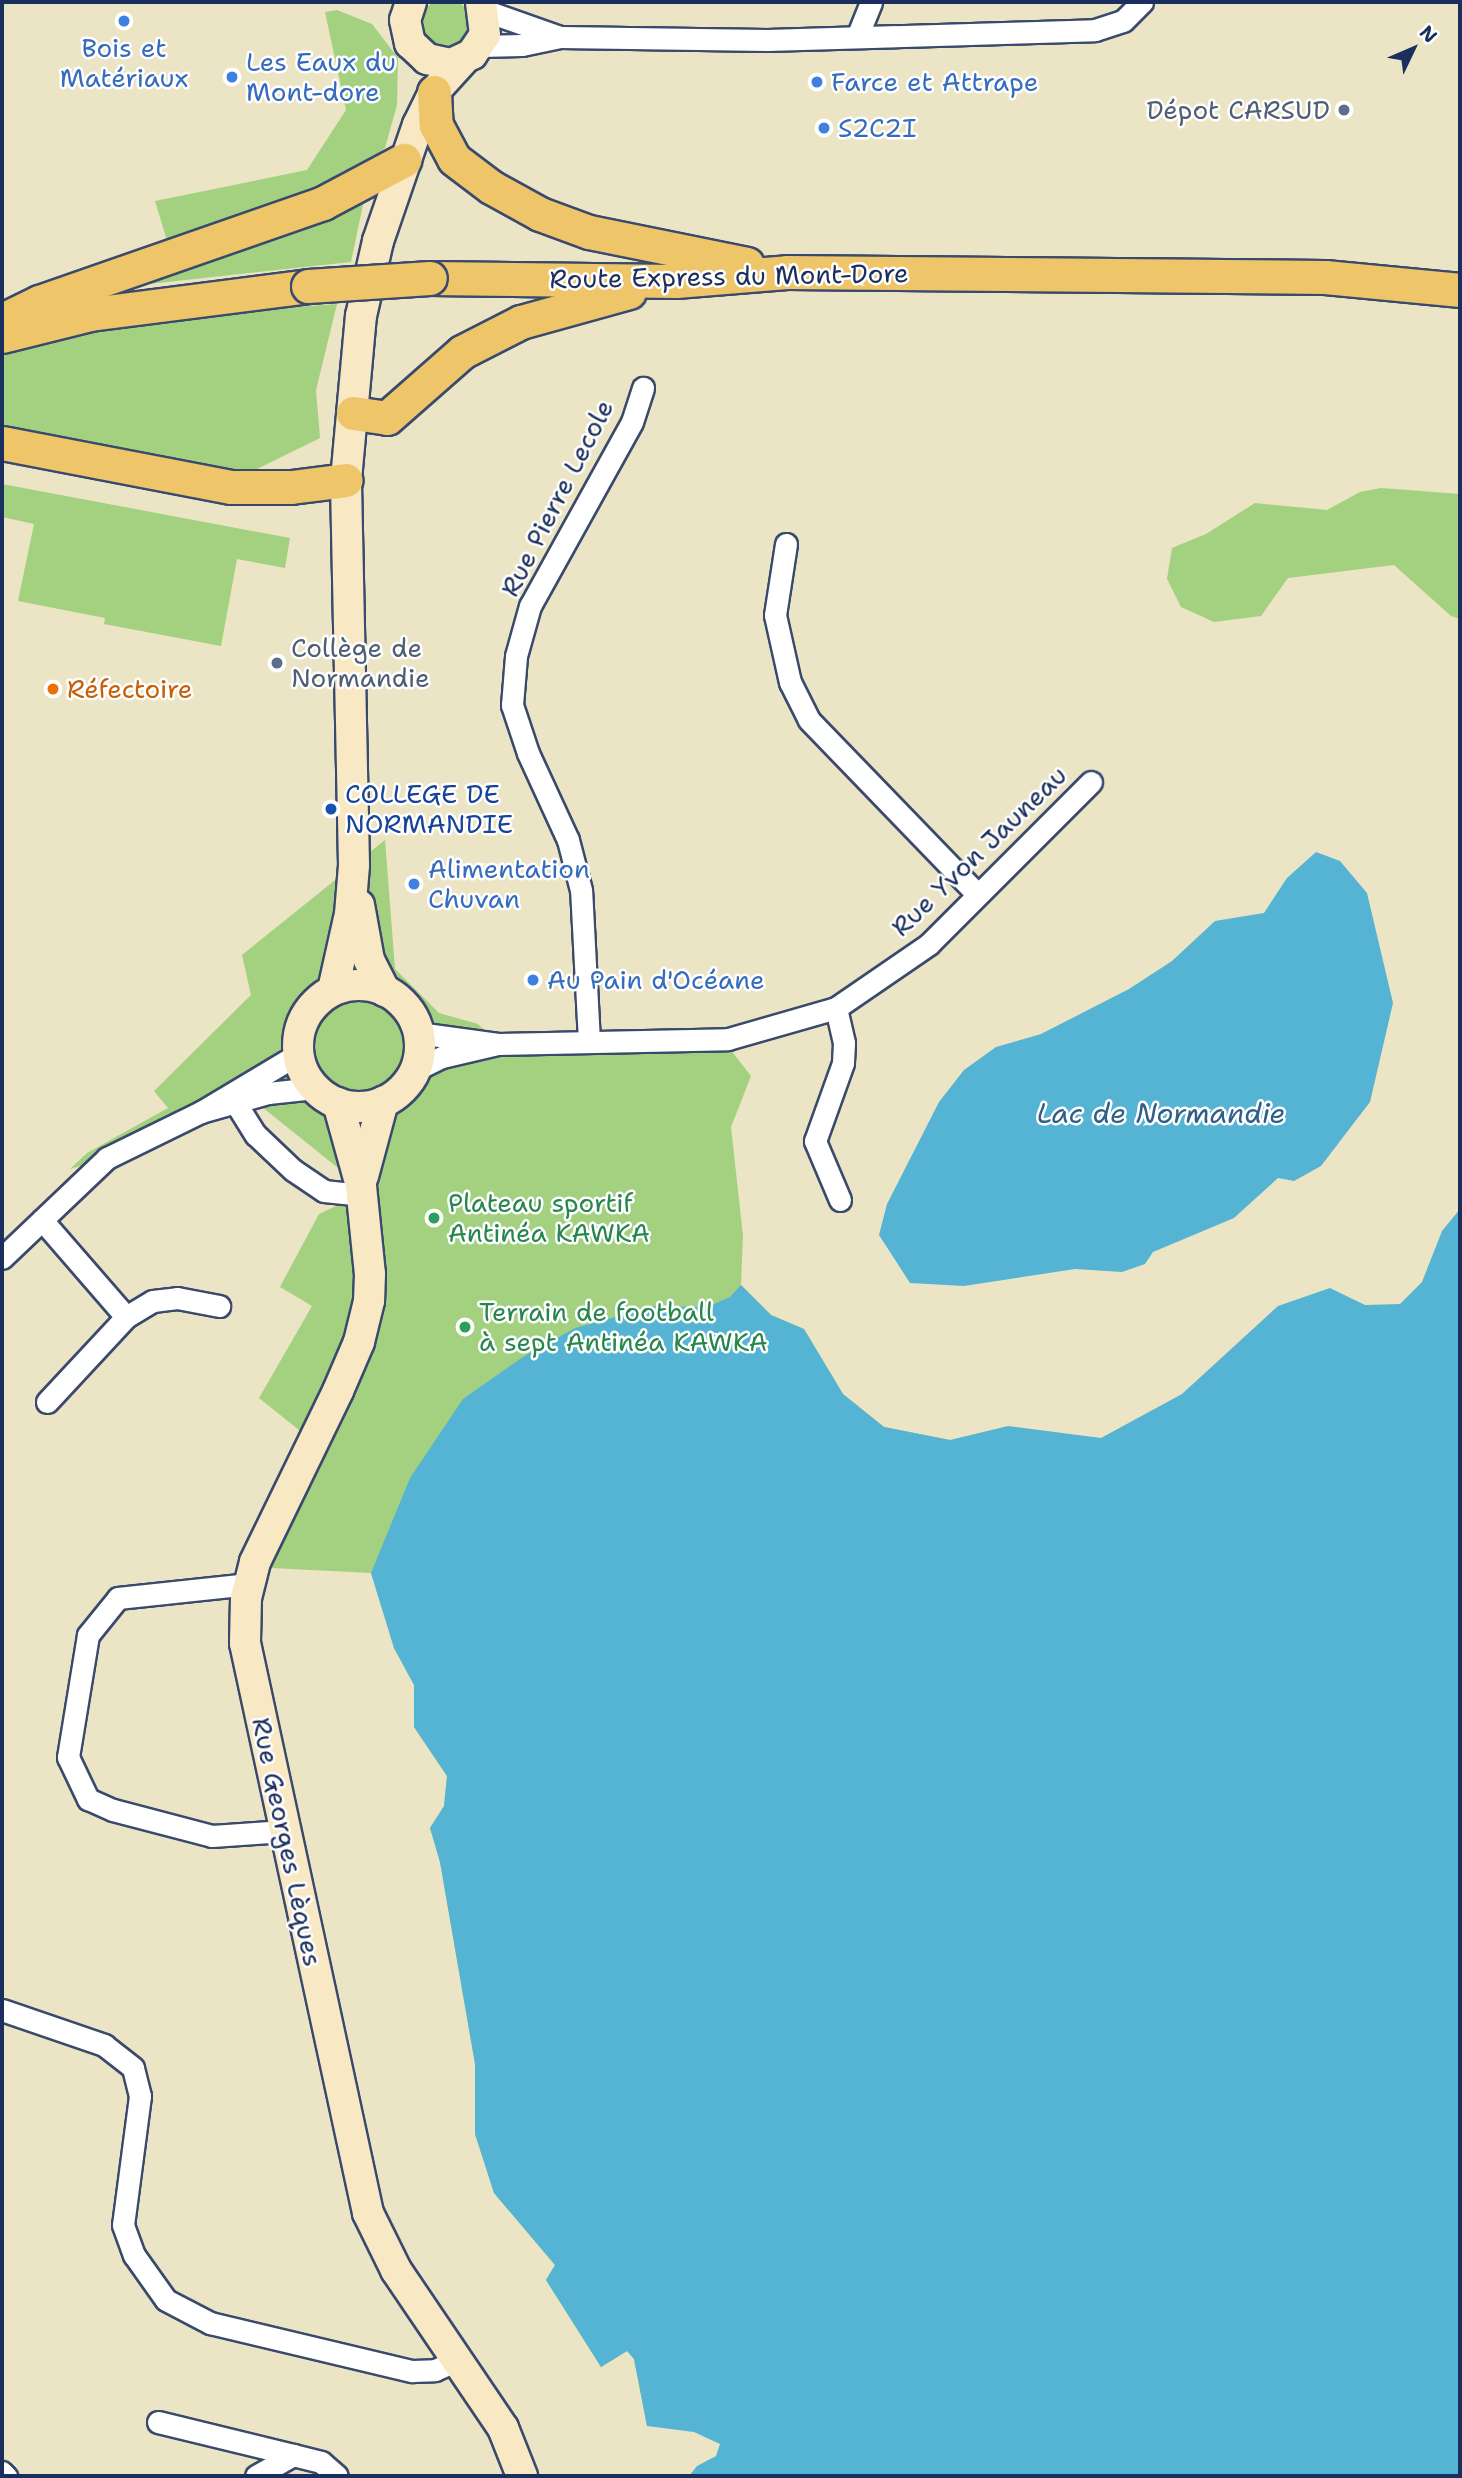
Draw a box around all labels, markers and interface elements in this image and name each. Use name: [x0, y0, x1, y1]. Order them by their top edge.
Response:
marker: Bois et Matériaux: [116, 13, 132, 29]
north arrow: [1378, 14, 1448, 84]
text: N: [1414, 20, 1443, 48]
place label: Bois et Matériaux: [60, 32, 188, 94]
place label: Les Eaux du Mont-dore: [246, 46, 396, 108]
place label: Farce et Attrape: [831, 66, 1039, 98]
marker: Les Eaux du Mont-dore: [224, 69, 240, 85]
marker: Farce et Attrape: [809, 74, 825, 90]
place label: Dépot CARSUD: [1146, 94, 1330, 126]
marker: Dépot CARSUD: [1336, 102, 1352, 118]
place label: S2C2I: [838, 112, 917, 144]
marker: S2C2I: [816, 120, 832, 136]
street label: Route Express du Mont-Dore: [549, 257, 909, 295]
street label: Rue Pierre Lecole: [494, 394, 620, 602]
place label: Collège de Normandie: [291, 632, 430, 694]
marker: Collège de Normandie: [269, 655, 285, 671]
place label: Réfectoire: [67, 673, 192, 705]
marker: Réfectoire: [45, 681, 61, 697]
street label: Rue Yvon Jauneau: [885, 759, 1073, 943]
place label: COLLEGE DE NORMANDIE: [345, 778, 513, 840]
marker: COLLEGE DE NORMANDIE: [323, 801, 339, 817]
place label: Alimentation Chuvan: [428, 853, 590, 914]
marker: Alimentation Chuvan: [406, 876, 422, 892]
place label: Au Pain d'Océane: [547, 964, 765, 996]
marker: Au Pain d'Océane: [525, 972, 541, 988]
water label: Lac de Normandie: [1037, 1096, 1285, 1130]
place label: Plateau sportif Antinéa KAWKA: [448, 1187, 650, 1248]
marker: Plateau sportif Antinéa KAWKA: [426, 1210, 442, 1226]
place label: Terrain de football à sept Antinéa KAWKA: [479, 1296, 768, 1358]
marker: Terrain de football à sept Antinéa KAWKA: [457, 1319, 473, 1335]
street label: Rue Georges Lèques: [245, 1715, 329, 1969]

